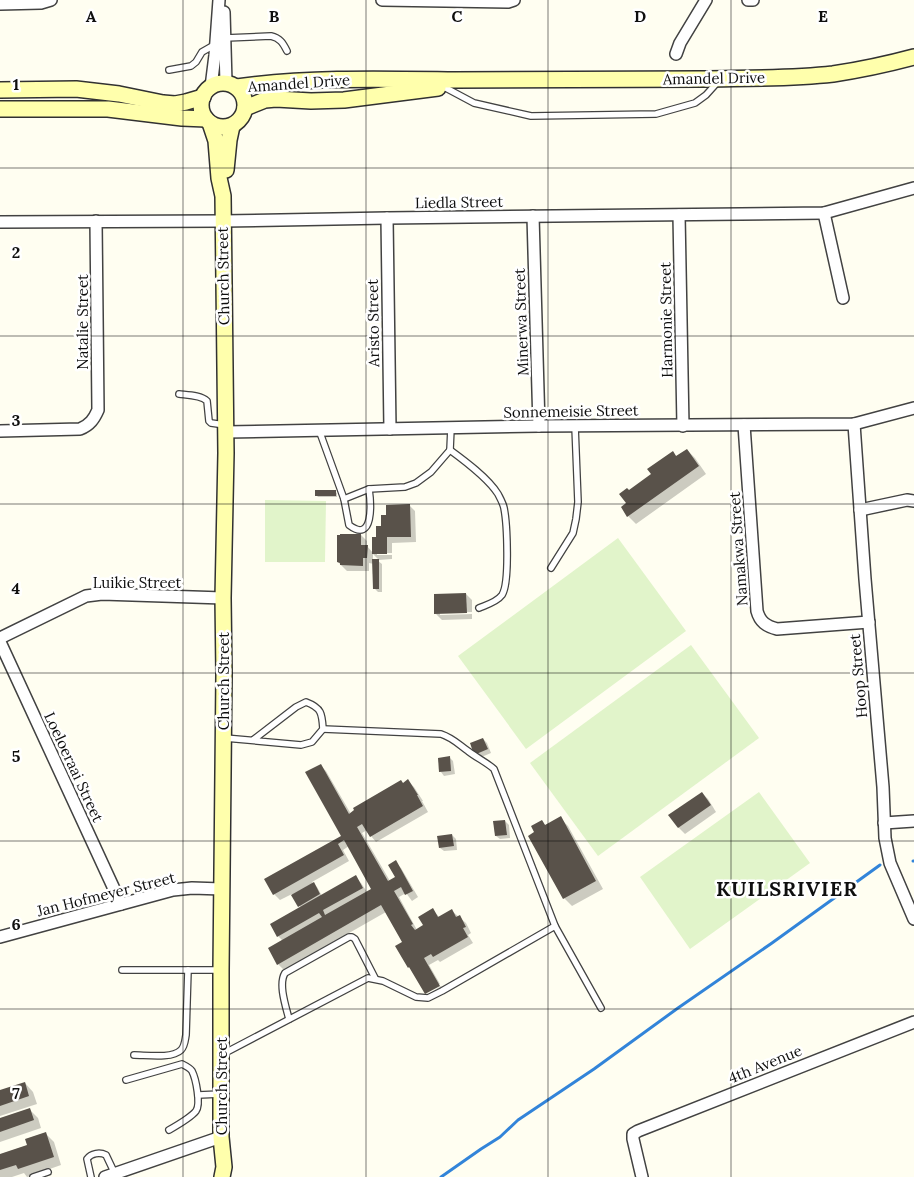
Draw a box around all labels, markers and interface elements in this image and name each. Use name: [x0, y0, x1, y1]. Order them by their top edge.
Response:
text: A: [86, 6, 97, 26]
text: B: [269, 6, 280, 26]
text: C: [451, 6, 463, 26]
text: D: [634, 6, 646, 26]
text: E: [818, 6, 828, 26]
street label: Amandel Drive: [662, 68, 765, 88]
street label: Amandel Drive: [246, 70, 351, 96]
text: 1: [13, 74, 19, 94]
street label: Liedla Street: [415, 192, 503, 212]
street label: Church Street: [213, 227, 233, 325]
text: 2: [12, 242, 20, 262]
street label: Harmonie Street: [655, 262, 677, 378]
street label: Minerwa Street: [510, 268, 532, 376]
street label: Natalie Street: [73, 274, 92, 370]
street label: Aristo Street: [363, 279, 383, 368]
street label: Sonnemeisie Street: [503, 400, 639, 422]
text: 3: [12, 410, 21, 430]
street label: Namakwa Street: [725, 491, 751, 607]
street label: Luikie Street: [93, 573, 182, 592]
text: 4: [12, 578, 21, 598]
street label: Church Street: [214, 632, 233, 730]
street label: Hoop Street: [845, 633, 871, 719]
street label: Loeloeraai Street: [40, 709, 108, 825]
text: 5: [12, 746, 21, 766]
street label: Jan Hofmeyer Street: [34, 868, 177, 921]
district label: KUILSRIVIER: [716, 876, 858, 901]
text: 6: [11, 914, 21, 934]
street label: Church Street: [212, 1037, 231, 1135]
street label: 4th Avenue: [725, 1041, 805, 1087]
text: 7: [12, 1083, 20, 1103]

